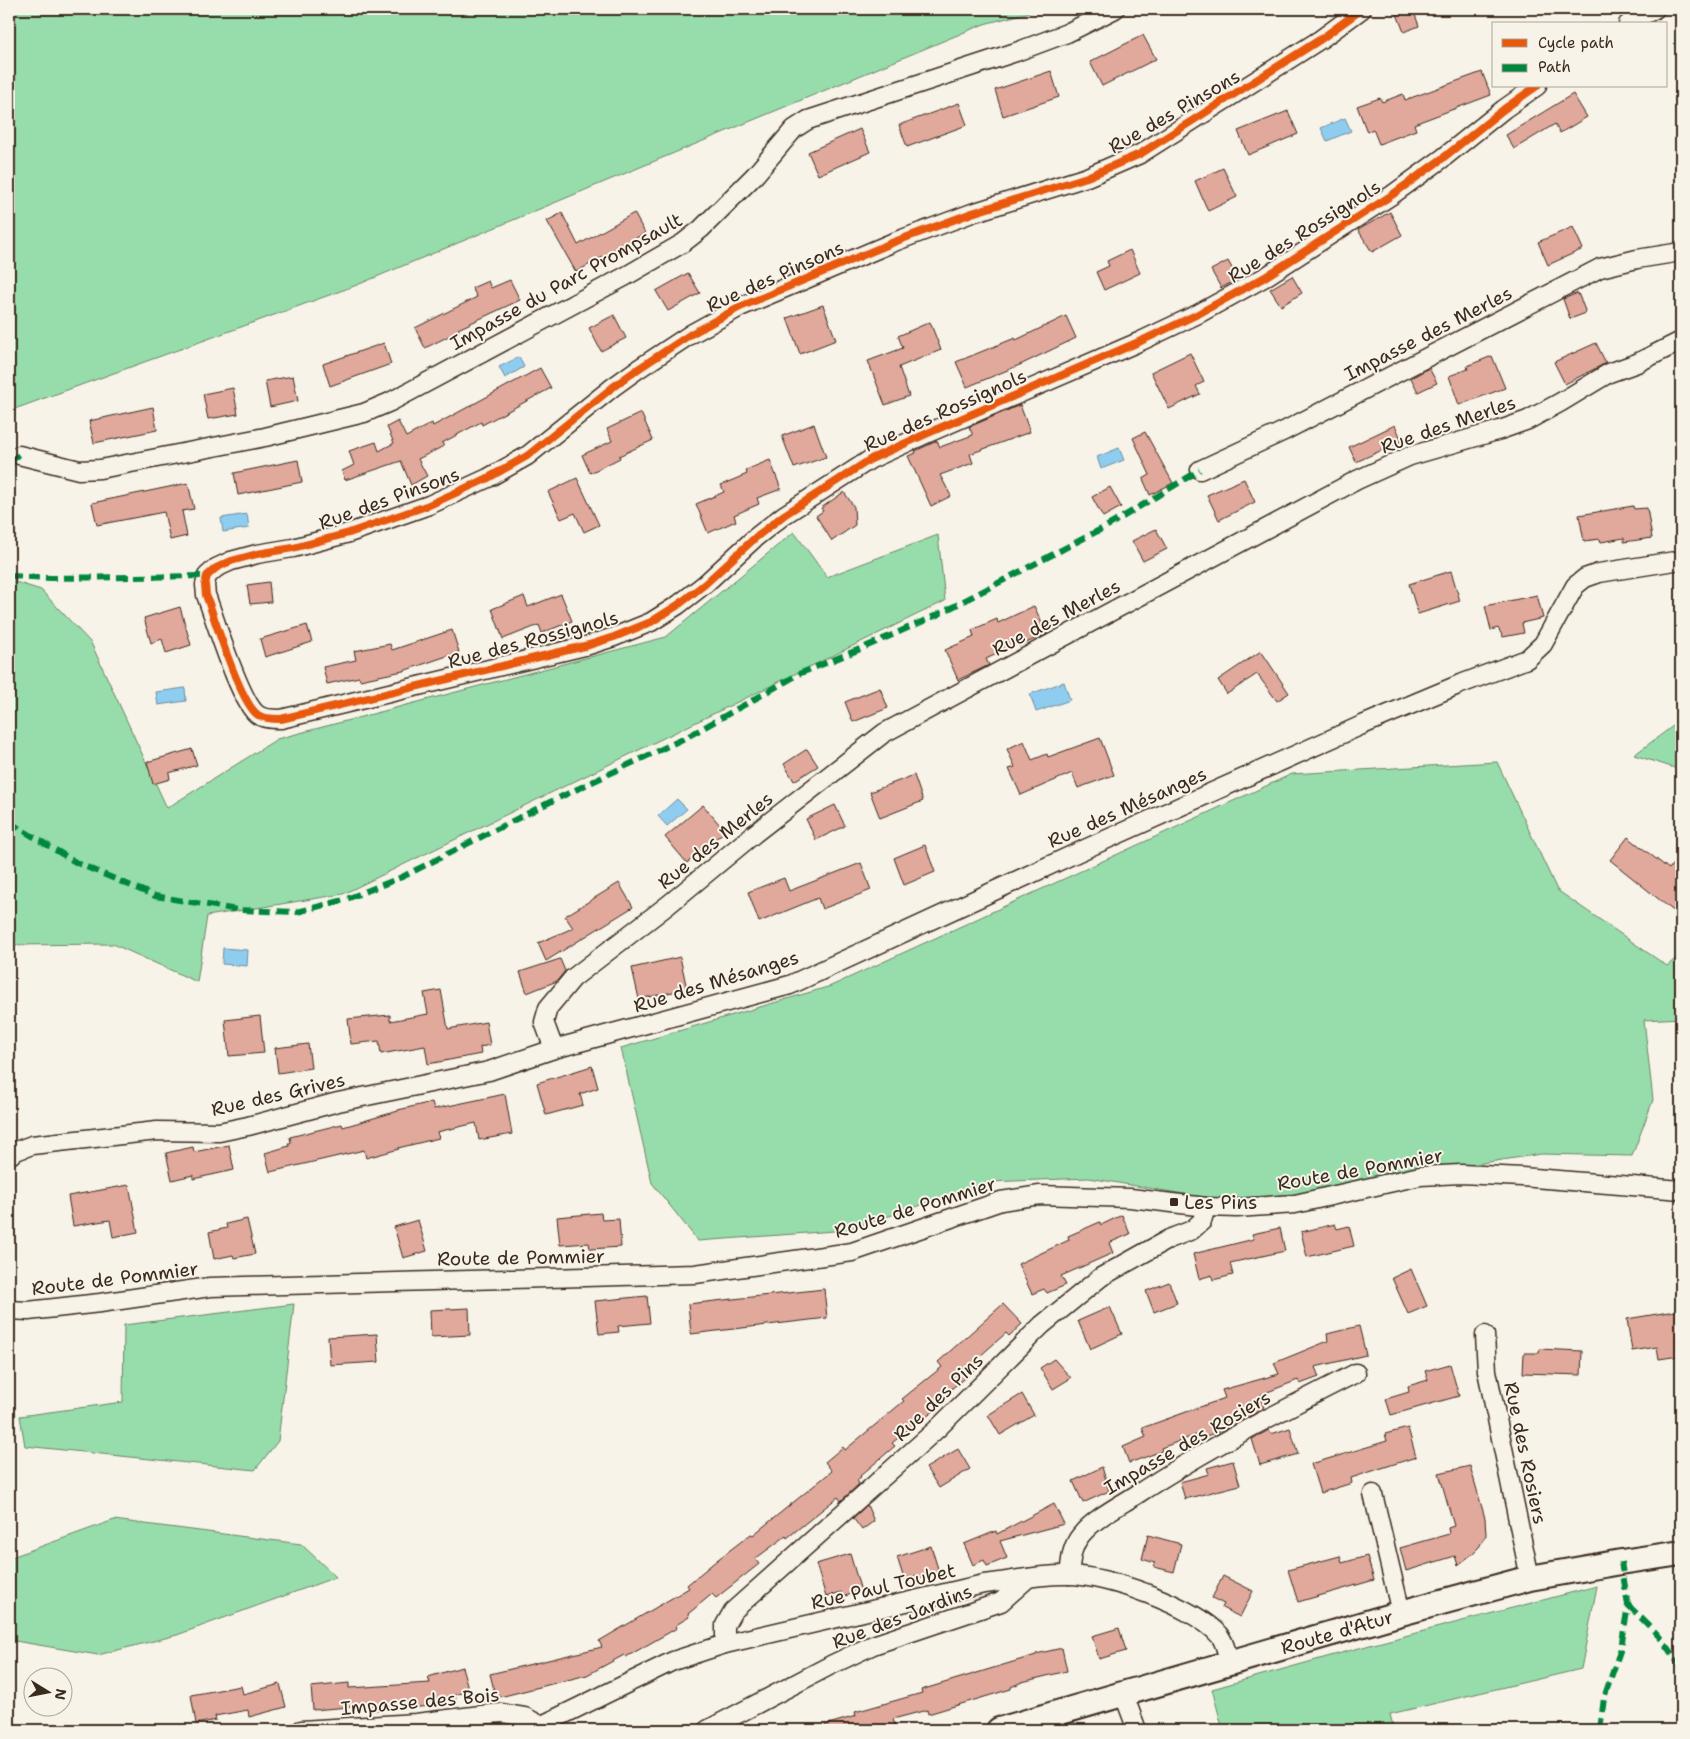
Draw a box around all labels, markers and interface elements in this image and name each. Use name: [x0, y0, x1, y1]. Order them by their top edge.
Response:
legend: [1492, 22, 1668, 88]
text: Cycle path: [1538, 33, 1614, 53]
text: Path: [1538, 57, 1571, 77]
street label: Rue des Pinsons: [1104, 64, 1245, 159]
street label: Rue des Rossignols: [1223, 174, 1385, 289]
street label: Impasse du Parc Prompsault: [446, 207, 687, 356]
street label: Rue des Pinsons: [703, 235, 848, 318]
street label: Impasse des Merles: [1340, 280, 1516, 387]
street label: Rue des Rossignols: [860, 363, 1031, 458]
street label: Rue des Merles: [1377, 390, 1519, 459]
street label: Rue des Pinsons: [315, 461, 463, 536]
street label: Rue des Merles: [988, 573, 1125, 662]
street label: Rue des Rossignols: [445, 605, 621, 674]
street label: Rue des Mésanges: [1044, 761, 1211, 854]
street label: Rue des Merles: [652, 786, 778, 895]
street label: Rue des Mésanges: [631, 944, 802, 1018]
street label: Rue des Grives: [209, 1067, 348, 1122]
street label: Route de Pommier: [1275, 1143, 1445, 1196]
street label: Route de Pommier: [831, 1171, 999, 1244]
place label: Les Pins: [1184, 1190, 1257, 1215]
marker: Les Pins: [1168, 1196, 1180, 1208]
street label: Route de Pommier: [437, 1244, 605, 1271]
street label: Route de Pommier: [30, 1256, 200, 1301]
street label: Rue des Pins: [888, 1348, 989, 1447]
street label: Rue des Rosiers: [1498, 1380, 1553, 1527]
street label: Impasse des Rosiers: [1099, 1385, 1275, 1500]
street label: Rue Paul Toubet: [808, 1558, 958, 1615]
street label: Rue des Jardins: [829, 1578, 976, 1655]
street label: Route d'Atur: [1278, 1604, 1396, 1660]
north arrow: [22, 1666, 72, 1716]
street label: Impasse des Bois: [340, 1682, 500, 1721]
text: N: [51, 1687, 71, 1701]

